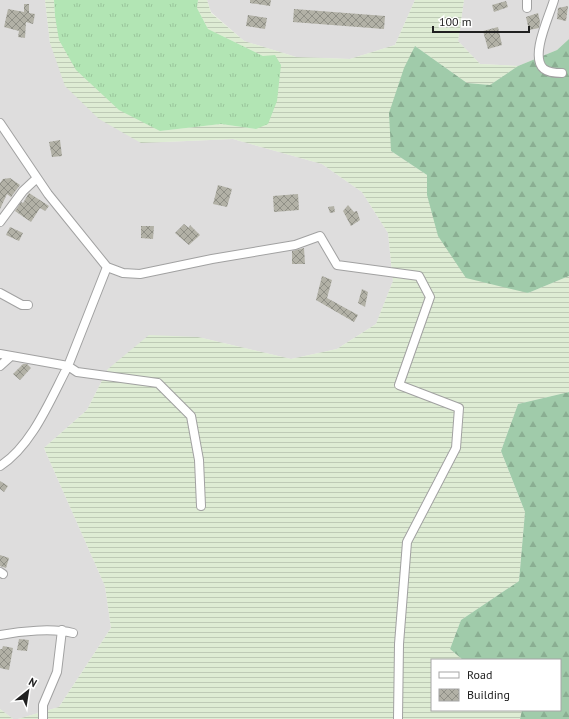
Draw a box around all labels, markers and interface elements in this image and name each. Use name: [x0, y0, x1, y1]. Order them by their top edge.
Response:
scale bar: [433, 8, 529, 34]
text: 100 m: [439, 14, 472, 29]
legend: [431, 659, 561, 711]
text: Road: [467, 667, 492, 682]
north arrow: [8, 671, 48, 711]
text: N: [26, 674, 40, 690]
text: Building: [467, 687, 510, 702]

